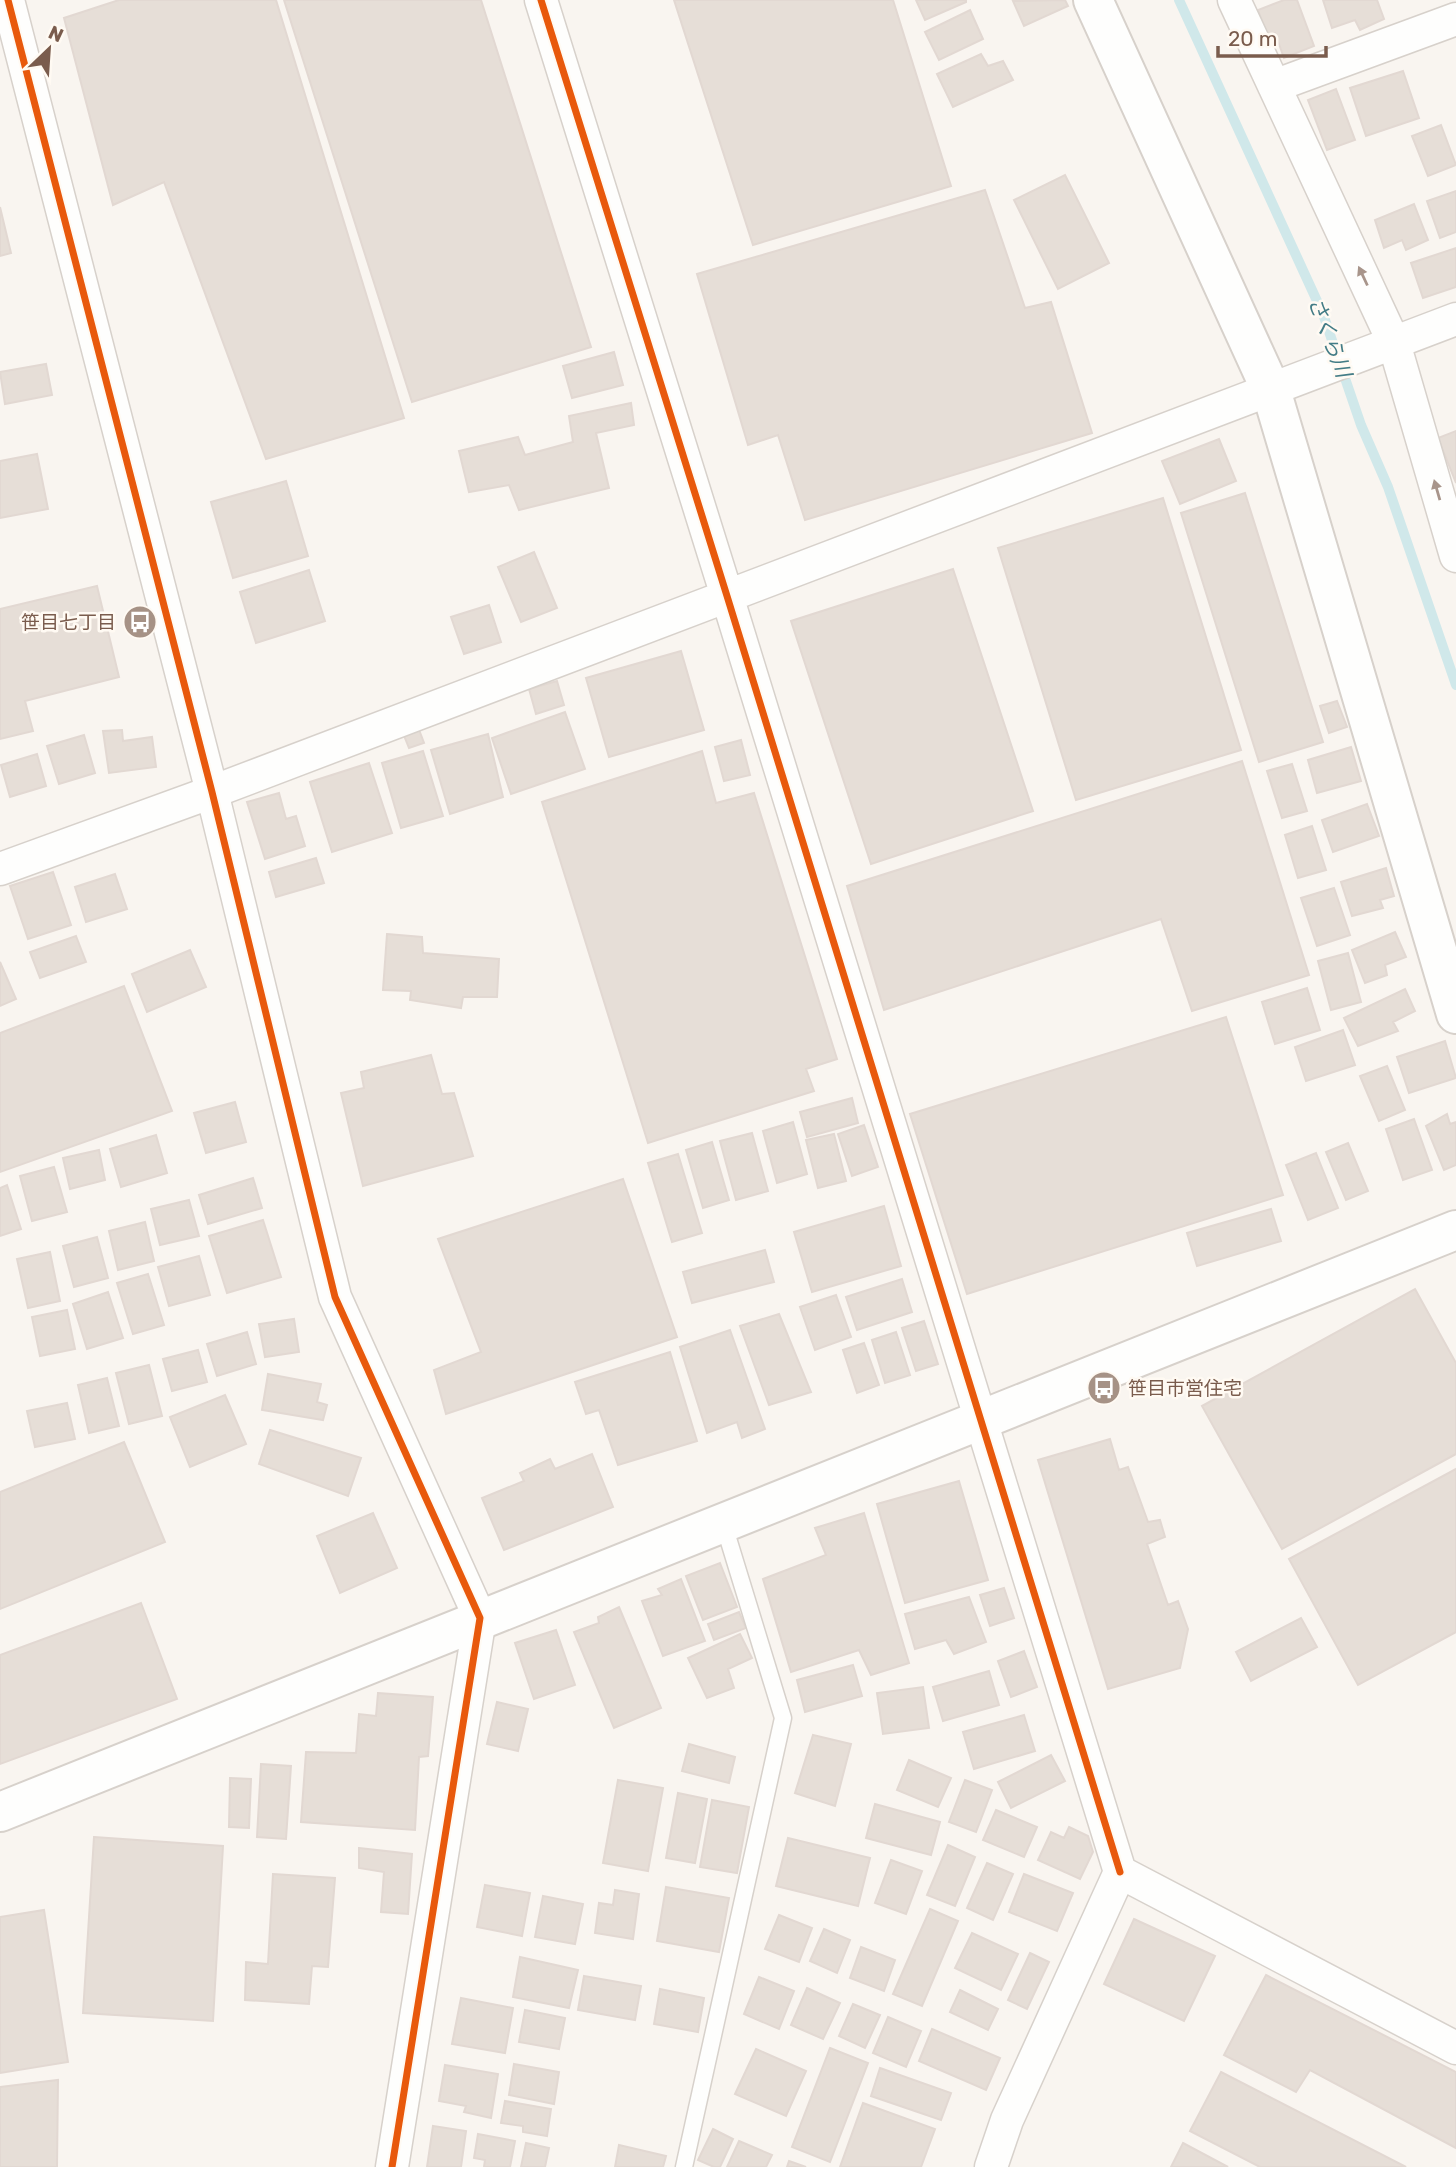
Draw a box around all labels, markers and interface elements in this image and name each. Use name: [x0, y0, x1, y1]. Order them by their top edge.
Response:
north arrow: [14, 14, 84, 84]
scale bar: [1218, 14, 1326, 58]
text: N: [45, 21, 67, 47]
text: 20 m: [1228, 26, 1277, 51]
one-way arrow: [1357, 266, 1369, 286]
water label: さくら川: [1303, 293, 1357, 383]
one-way arrow: [1431, 479, 1442, 501]
bus stop icon: 笹目七丁目: [121, 603, 159, 641]
place label: 笹目七丁目: [21, 611, 116, 634]
bus stop icon: 笹目市営住宅: [1085, 1369, 1123, 1407]
place label: 笹目市営住宅: [1128, 1377, 1242, 1400]

